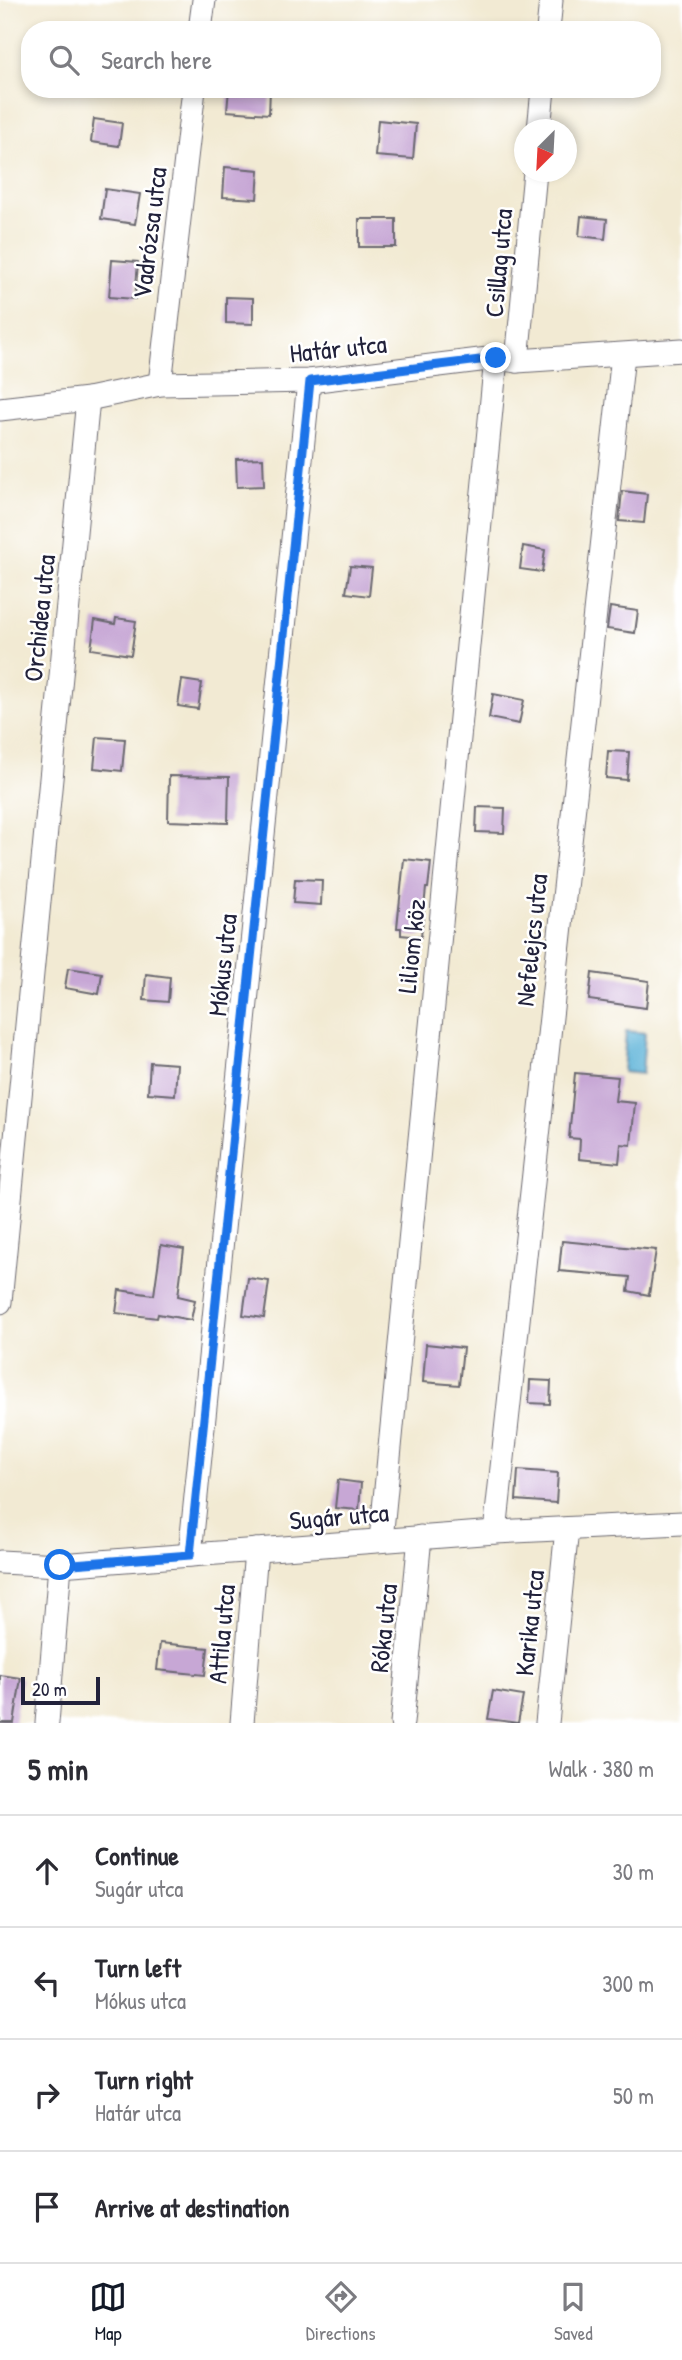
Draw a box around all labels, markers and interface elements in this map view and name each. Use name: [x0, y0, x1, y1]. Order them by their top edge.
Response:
search box: [21, 21, 661, 98]
icon: search: [45, 41, 83, 79]
text: Search here: [101, 42, 212, 77]
north arrow: [514, 119, 577, 182]
street label: Vadrózsa utca: [124, 165, 174, 301]
street label: Csillag utca: [476, 207, 520, 319]
street label: Határ utca: [288, 326, 388, 370]
route end: [480, 342, 511, 373]
street label: Orchidea utca: [15, 553, 63, 683]
street label: Nefelejcs utca: [507, 872, 555, 1008]
street label: Liliom köz: [389, 897, 433, 995]
street label: Mókus utca: [199, 912, 245, 1018]
street label: Sugár utca: [288, 1494, 390, 1538]
route start: [44, 1549, 75, 1580]
street label: Karika utca: [506, 1568, 552, 1678]
street label: Róka utca: [361, 1582, 405, 1674]
street label: Attila utca: [199, 1583, 243, 1685]
scale bar: [21, 1674, 100, 1706]
text: 20 m: [32, 1676, 67, 1702]
text: 5 min: [28, 1749, 88, 1789]
text: Walk · 380 m: [548, 1753, 654, 1784]
text: Continue: [95, 1838, 179, 1873]
icon: ahead: [28, 1852, 66, 1890]
text: 30 m: [612, 1856, 654, 1887]
text: Sugár utca: [95, 1873, 183, 1904]
text: Turn left: [95, 1950, 181, 1985]
icon: left: [28, 1964, 66, 2002]
text: 300 m: [602, 1968, 654, 1999]
text: Mókus utca: [95, 1985, 186, 2016]
text: Turn right: [95, 2062, 193, 2097]
icon: right: [28, 2076, 66, 2114]
text: 50 m: [613, 2080, 654, 2111]
text: Határ utca: [95, 2097, 181, 2128]
icon: arrive: [28, 2188, 66, 2226]
text: Arrive at destination: [95, 2190, 290, 2225]
tab: Map: [89, 2278, 127, 2346]
tab: Directions: [306, 2278, 376, 2346]
tab: Saved: [554, 2278, 593, 2346]

